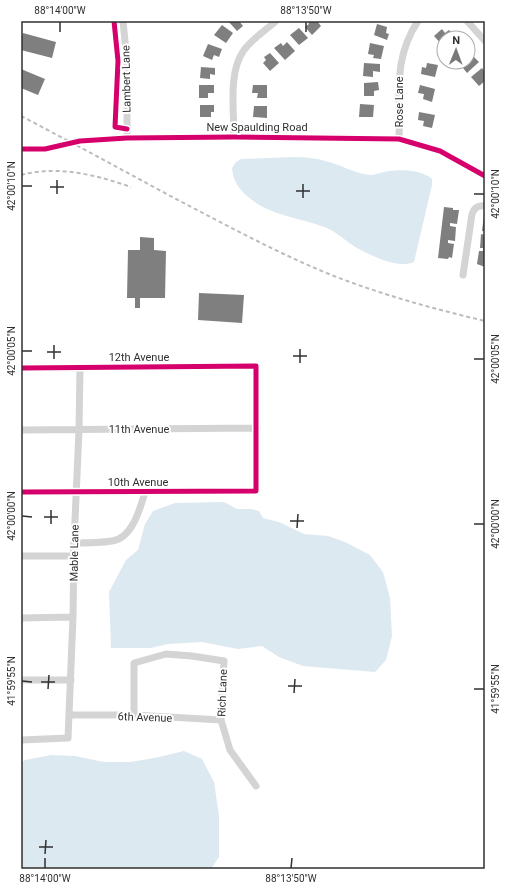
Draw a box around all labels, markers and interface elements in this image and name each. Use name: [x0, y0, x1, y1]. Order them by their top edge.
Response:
text: 88°14'00"W: [34, 5, 86, 16]
text: 88°13'50"W: [280, 5, 332, 16]
north arrow: [436, 30, 476, 70]
text: N: [452, 34, 460, 47]
street label: Lambert Lane: [119, 45, 134, 113]
street label: Rose Lane: [393, 76, 406, 128]
street label: New Spaulding Road: [206, 121, 308, 134]
text: 42°00'10"N: [6, 161, 17, 211]
text: 42°00'10"N: [490, 169, 501, 219]
text: 42°00'05"N: [6, 326, 17, 376]
text: 42°00'05"N: [490, 334, 501, 384]
street label: 12th Avenue: [109, 351, 170, 364]
street label: 11th Avenue: [109, 423, 170, 436]
street label: 10th Avenue: [108, 476, 169, 489]
text: 42°00'00"N: [6, 491, 17, 541]
text: 42°00'00"N: [490, 499, 501, 549]
street label: Mable Lane: [68, 524, 81, 582]
text: 41°59'55"N: [6, 656, 17, 706]
text: 41°59'55"N: [490, 664, 501, 714]
street label: Rich Lane: [215, 669, 230, 717]
street label: 6th Avenue: [117, 710, 173, 725]
text: 88°14'00"W: [19, 873, 71, 884]
text: 88°13'50"W: [265, 873, 317, 884]

